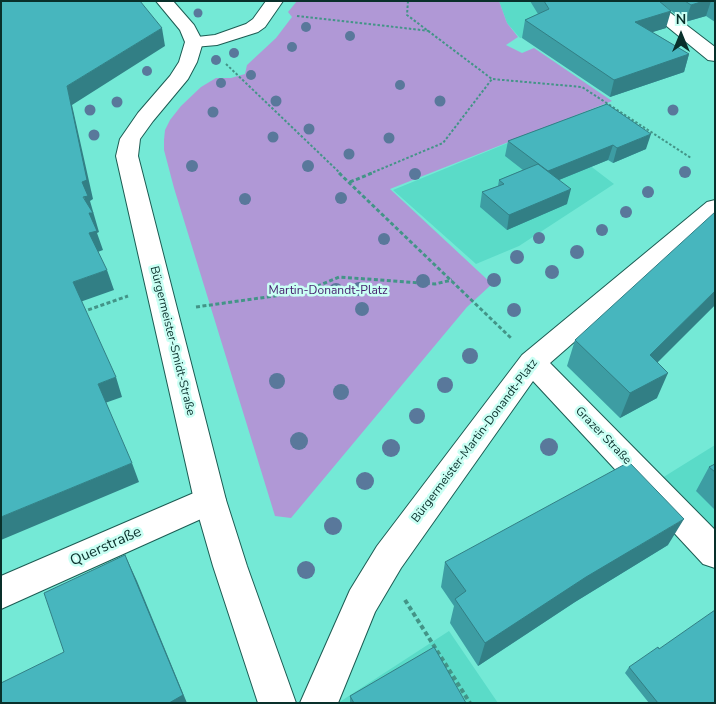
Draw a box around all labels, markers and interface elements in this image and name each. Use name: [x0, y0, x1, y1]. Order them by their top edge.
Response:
north arrow: [656, 10, 706, 60]
text: N: [676, 10, 686, 29]
street label: Bürgermeister-Smidt-Straße: [146, 265, 198, 417]
park label: Martin-Donandt-Platz: [268, 284, 388, 298]
street label: Bürgermeister-Martin-Donandt-Platz: [409, 357, 541, 525]
street label: Grazer Straße: [572, 404, 634, 468]
street label: Querstraße: [68, 523, 144, 571]

